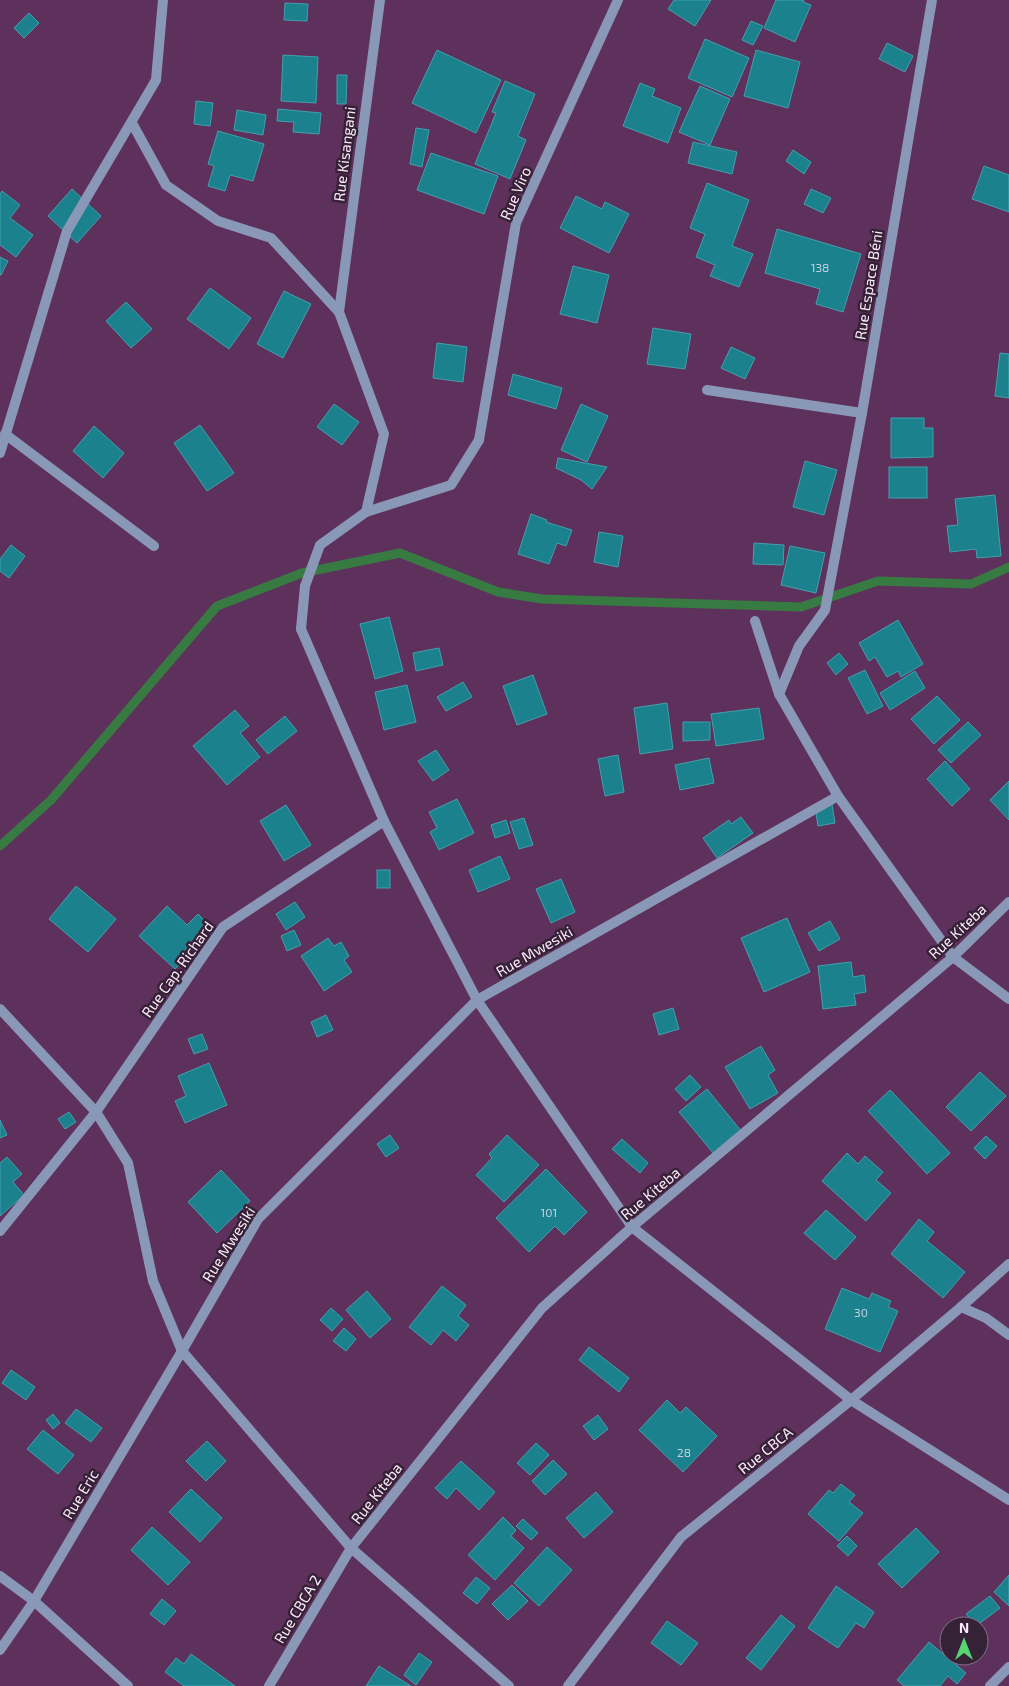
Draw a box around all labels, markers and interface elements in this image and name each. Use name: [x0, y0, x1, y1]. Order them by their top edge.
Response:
street label: Rue Kisangani: [329, 106, 359, 202]
street label: Rue Viro: [496, 164, 534, 222]
street label: Rue Espace Béni: [850, 229, 886, 341]
house number: 138: [811, 260, 829, 274]
street label: Rue Kiteba: [924, 900, 990, 962]
street label: Rue Cap. Richard: [137, 917, 217, 1021]
street label: Rue Mwesiki: [492, 922, 576, 980]
street label: Rue Kiteba: [616, 1163, 684, 1223]
street label: Rue Mwesiki: [198, 1203, 258, 1285]
house number: 101: [541, 1205, 557, 1219]
house number: 30: [854, 1305, 868, 1319]
street label: Rue CBCA: [734, 1422, 796, 1477]
house number: 28: [677, 1445, 691, 1459]
street label: Rue Kiteba: [347, 1459, 405, 1527]
street label: Rue Eric: [58, 1466, 102, 1522]
street label: Rue CBCA 2: [270, 1572, 324, 1646]
north arrow: [939, 1616, 989, 1666]
text: N: [959, 1619, 969, 1636]

